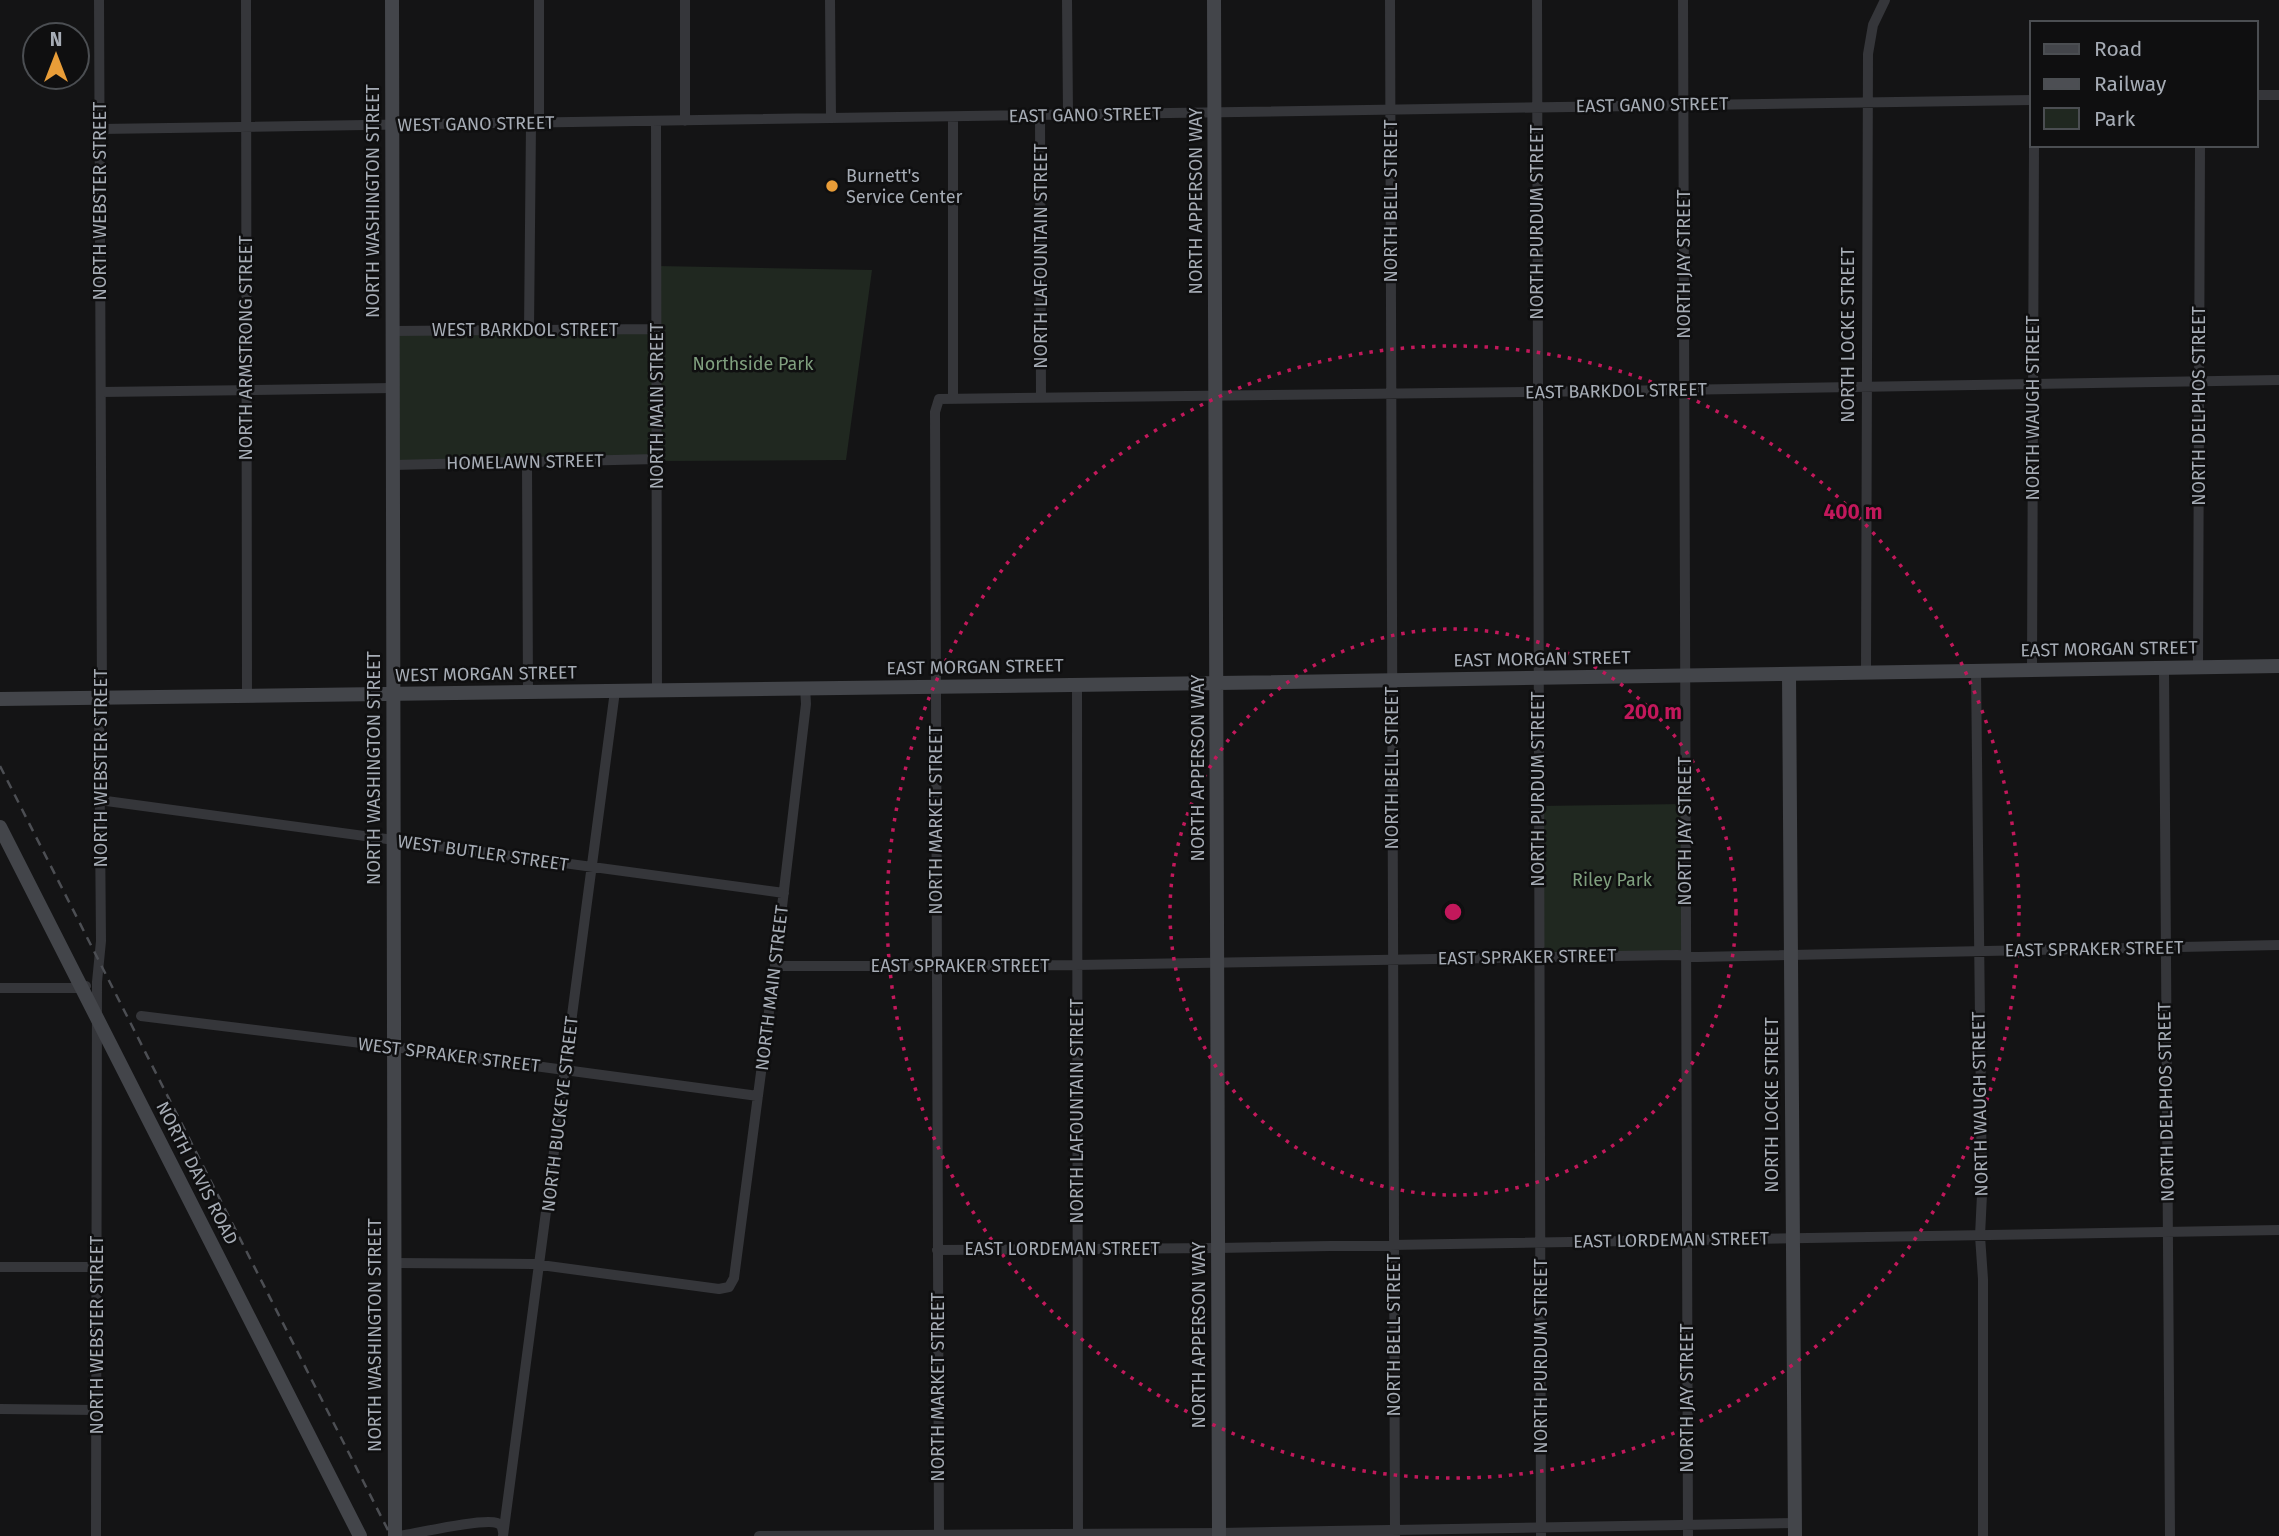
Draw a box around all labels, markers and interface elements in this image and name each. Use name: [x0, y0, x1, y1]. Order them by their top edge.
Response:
north arrow: [21, 21, 91, 91]
legend: [2030, 21, 2258, 147]
text: N: [50, 28, 62, 51]
text: Road: [2094, 36, 2142, 62]
text: Railway: [2094, 71, 2167, 97]
street label: NORTH WASHINGTON STREET: [362, 83, 384, 318]
street label: EAST GANO STREET: [1575, 93, 1729, 117]
street label: NORTH WEBSTER STREET: [89, 101, 111, 300]
street label: EAST GANO STREET: [1008, 103, 1162, 127]
text: Park: [2094, 106, 2136, 132]
street label: NORTH APPERSON WAY: [1185, 108, 1207, 294]
street label: WEST GANO STREET: [397, 112, 555, 136]
street label: NORTH BELL STREET: [1380, 119, 1402, 283]
street label: NORTH PURDUM STREET: [1526, 124, 1548, 320]
street label: NORTH LAFOUNTAIN STREET: [1030, 143, 1052, 369]
place label: Burnett's Service Center: [846, 165, 962, 208]
marker: Burnett's Service Center: [824, 178, 840, 194]
street label: NORTH JAY STREET: [1673, 189, 1695, 339]
street label: NORTH ARMSTRONG STREET: [235, 235, 257, 461]
street label: NORTH LOCKE STREET: [1837, 247, 1859, 423]
street label: NORTH DELPHOS STREET: [2188, 305, 2210, 506]
street label: NORTH WAUGH STREET: [2022, 315, 2044, 501]
street label: WEST BARKDOL STREET: [432, 319, 619, 341]
street label: NORTH MAIN STREET: [646, 322, 668, 489]
park label: Northside Park: [692, 353, 814, 375]
street label: EAST BARKDOL STREET: [1525, 378, 1708, 404]
street label: HOMELAWN STREET: [446, 450, 605, 474]
text: 400 m: [1823, 499, 1883, 525]
street label: EAST MORGAN STREET: [2020, 636, 2199, 662]
street label: EAST MORGAN STREET: [1453, 646, 1632, 672]
street label: NORTH WASHINGTON STREET: [363, 650, 385, 885]
street label: EAST MORGAN STREET: [886, 654, 1065, 680]
street label: WEST MORGAN STREET: [395, 661, 578, 687]
street label: NORTH WEBSTER STREET: [90, 668, 112, 867]
street label: NORTH APPERSON WAY: [1187, 675, 1209, 861]
street label: NORTH BELL STREET: [1381, 686, 1403, 850]
street label: NORTH PURDUM STREET: [1527, 691, 1549, 887]
text: 200 m: [1624, 699, 1682, 725]
street label: NORTH MARKET STREET: [925, 725, 947, 915]
street label: NORTH JAY STREET: [1674, 756, 1696, 906]
street label: WEST BUTLER STREET: [396, 830, 571, 876]
park label: Riley Park: [1572, 869, 1653, 891]
centre of rings: [1441, 900, 1465, 924]
street label: NORTH MAIN STREET: [751, 903, 793, 1072]
street label: EAST SPRAKER STREET: [2004, 936, 2184, 962]
street label: EAST SPRAKER STREET: [1437, 944, 1617, 970]
street label: EAST SPRAKER STREET: [871, 955, 1050, 977]
street label: NORTH LAFOUNTAIN STREET: [1066, 998, 1088, 1224]
street label: NORTH DELPHOS STREET: [2153, 1001, 2179, 1202]
street label: NORTH WAUGH STREET: [1967, 1011, 1993, 1197]
street label: NORTH BUCKEYE STREET: [537, 1014, 583, 1213]
street label: NORTH LOCKE STREET: [1761, 1017, 1783, 1193]
street label: WEST SPRAKER STREET: [357, 1033, 542, 1077]
street label: NORTH DAVIS ROAD: [151, 1098, 243, 1248]
street label: NORTH WASHINGTON STREET: [364, 1217, 386, 1452]
street label: EAST LORDEMAN STREET: [1573, 1227, 1770, 1253]
street label: NORTH WEBSTER STREET: [86, 1235, 108, 1434]
street label: EAST LORDEMAN STREET: [964, 1238, 1161, 1260]
street label: NORTH APPERSON WAY: [1188, 1242, 1210, 1428]
street label: NORTH BELL STREET: [1383, 1253, 1405, 1417]
street label: NORTH PURDUM STREET: [1530, 1258, 1552, 1454]
street label: NORTH MARKET STREET: [927, 1292, 949, 1482]
street label: NORTH JAY STREET: [1676, 1323, 1698, 1473]

